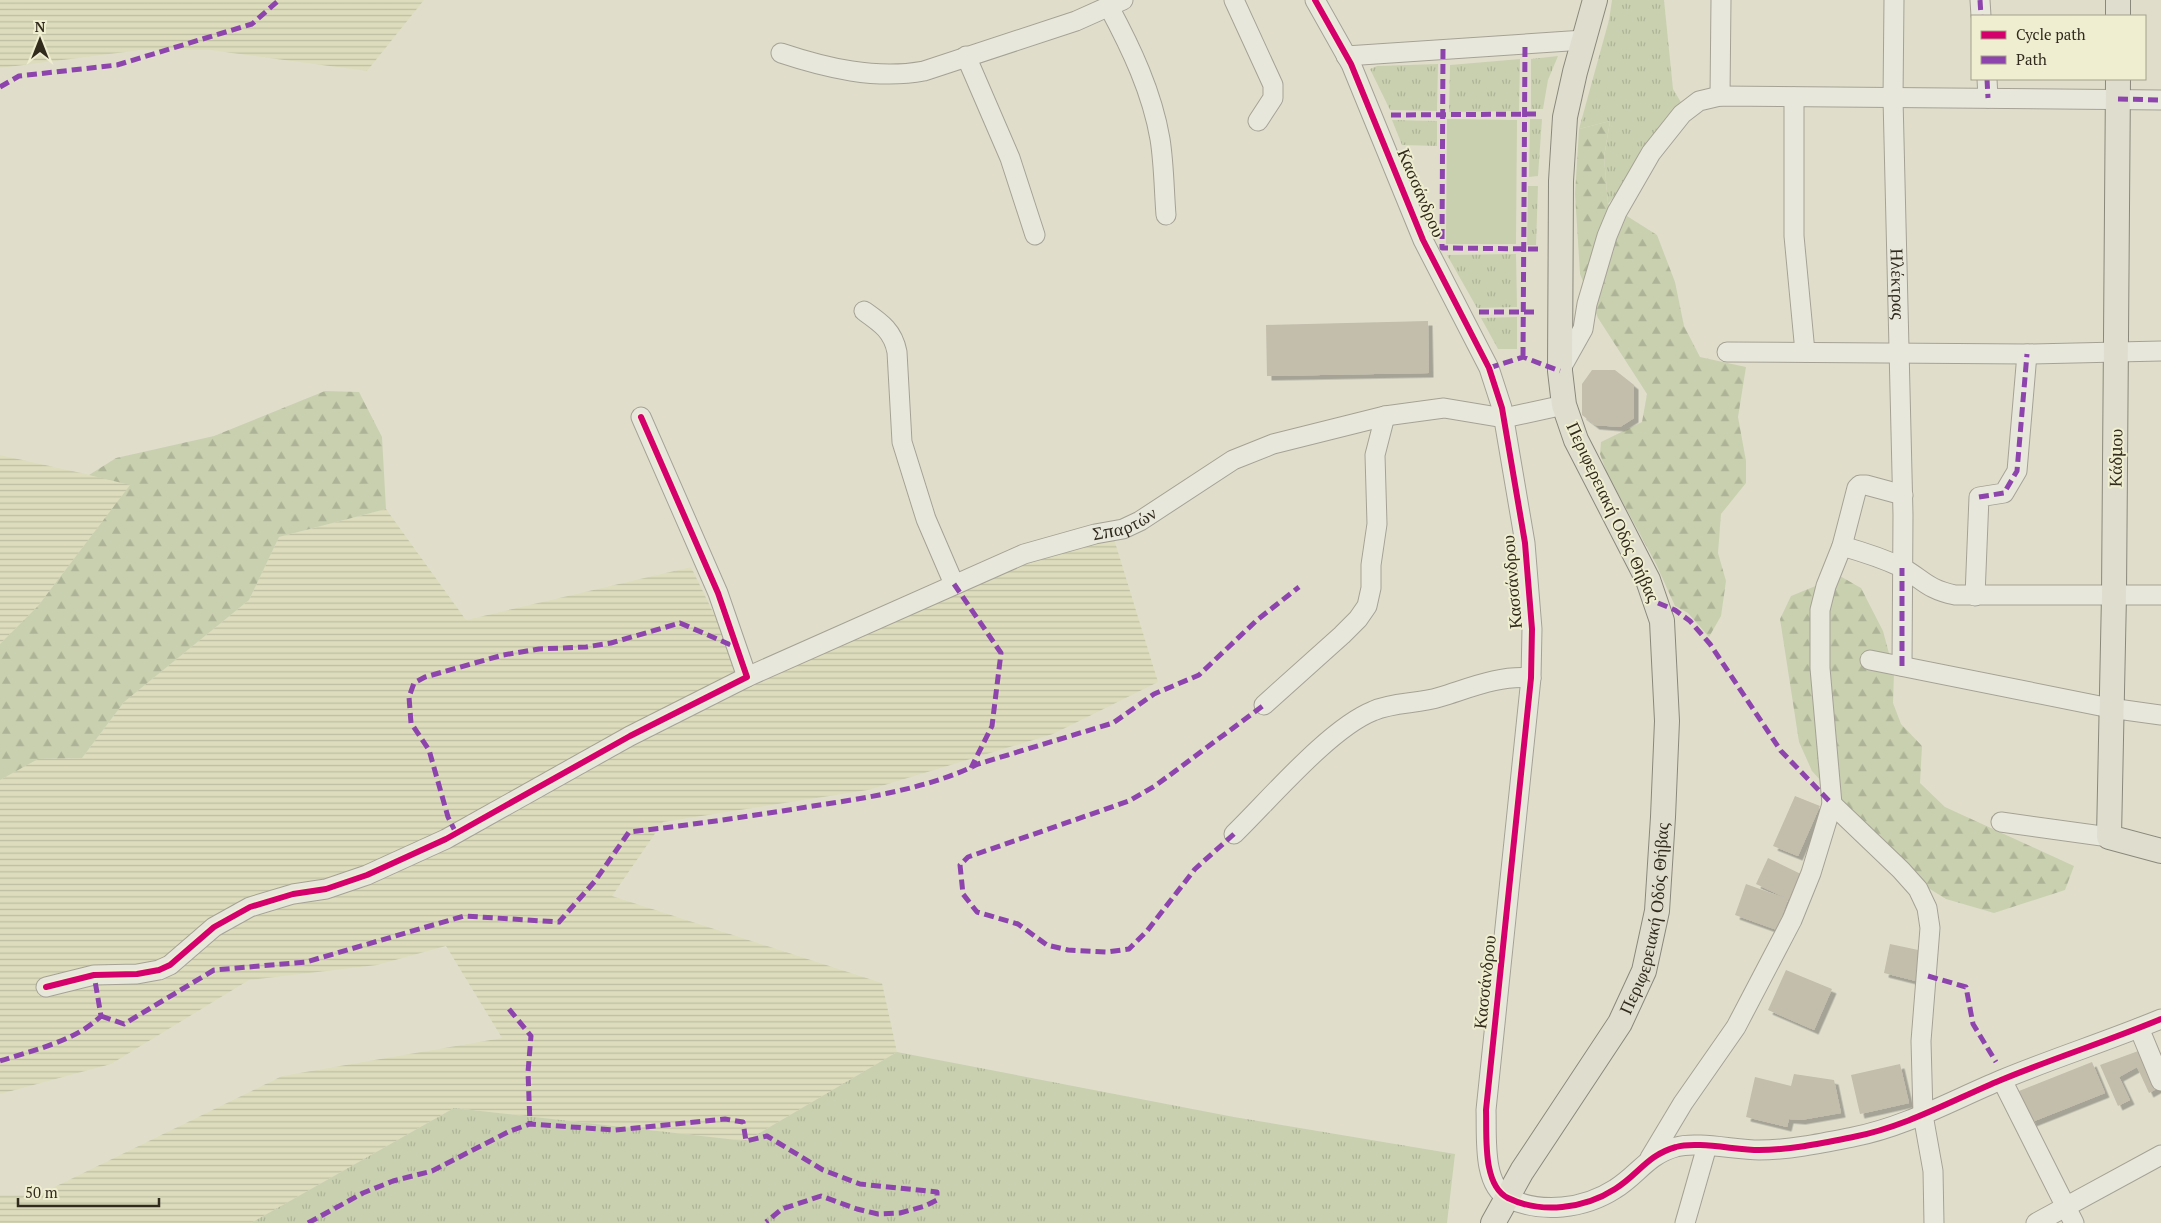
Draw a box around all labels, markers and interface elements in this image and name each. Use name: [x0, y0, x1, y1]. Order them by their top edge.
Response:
north arrow: [15, 15, 65, 65]
legend: [1971, 15, 2146, 80]
text: N: [35, 17, 46, 36]
text: Cycle path: [2016, 24, 2086, 44]
text: Path: [2016, 49, 2047, 69]
street label: Κασσάνδρου: [1392, 145, 1451, 241]
street label: Ηλέκτρας: [1886, 248, 1911, 320]
street label: Περιφερειακή Οδός Θήβας: [1562, 418, 1666, 606]
street label: Κάδμου: [2102, 428, 2128, 487]
street label: Σπαρτών: [1090, 501, 1161, 545]
street label: Κασσάνδρου: [1495, 534, 1527, 630]
street label: Περιφερειακή Οδός Θήβας: [1613, 822, 1674, 1018]
street label: Κασσάνδρου: [1467, 934, 1501, 1030]
scale bar: [18, 1176, 159, 1208]
text: 50 m: [25, 1182, 58, 1202]

